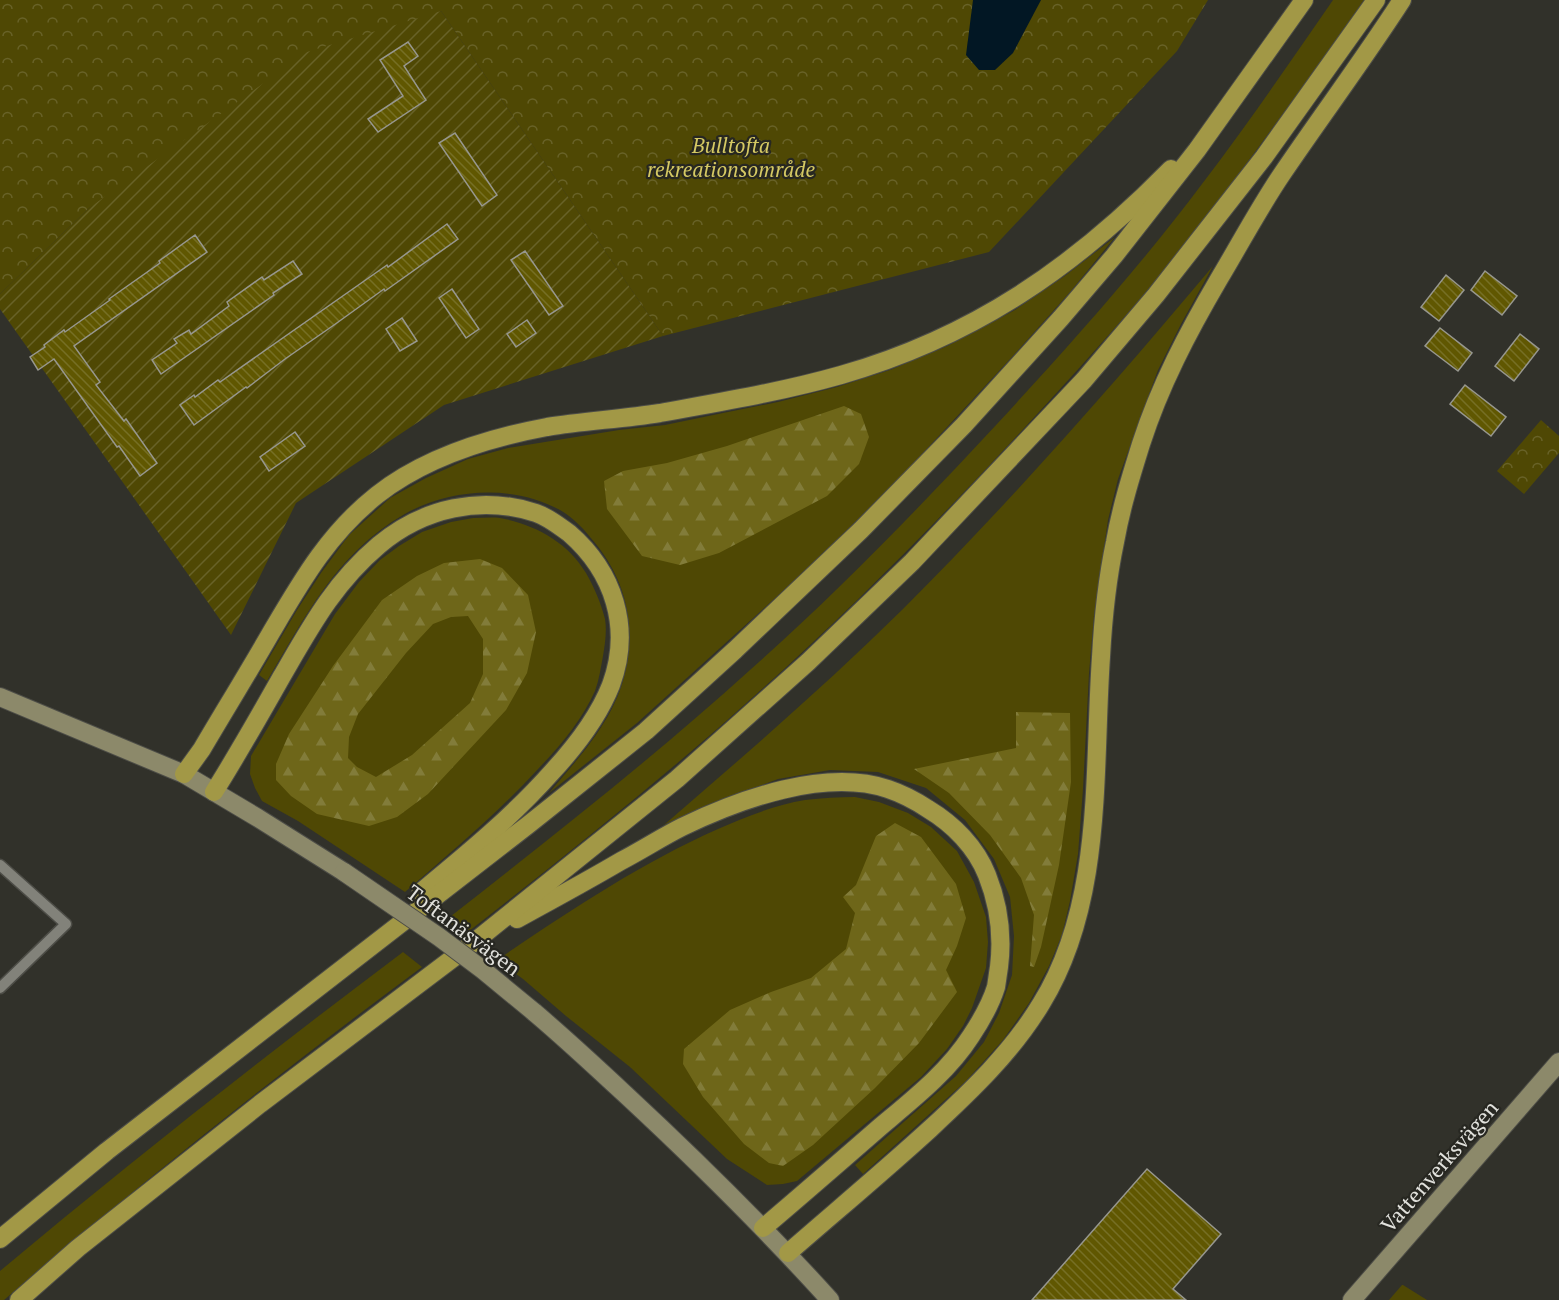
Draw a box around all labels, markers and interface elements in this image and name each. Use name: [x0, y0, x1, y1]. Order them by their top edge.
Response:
park label: Bulltofta rekreationsområde: [647, 131, 816, 183]
street label: Toftanäsvägen: [401, 878, 527, 982]
street label: Vattenverksvägen: [1374, 1094, 1504, 1238]

